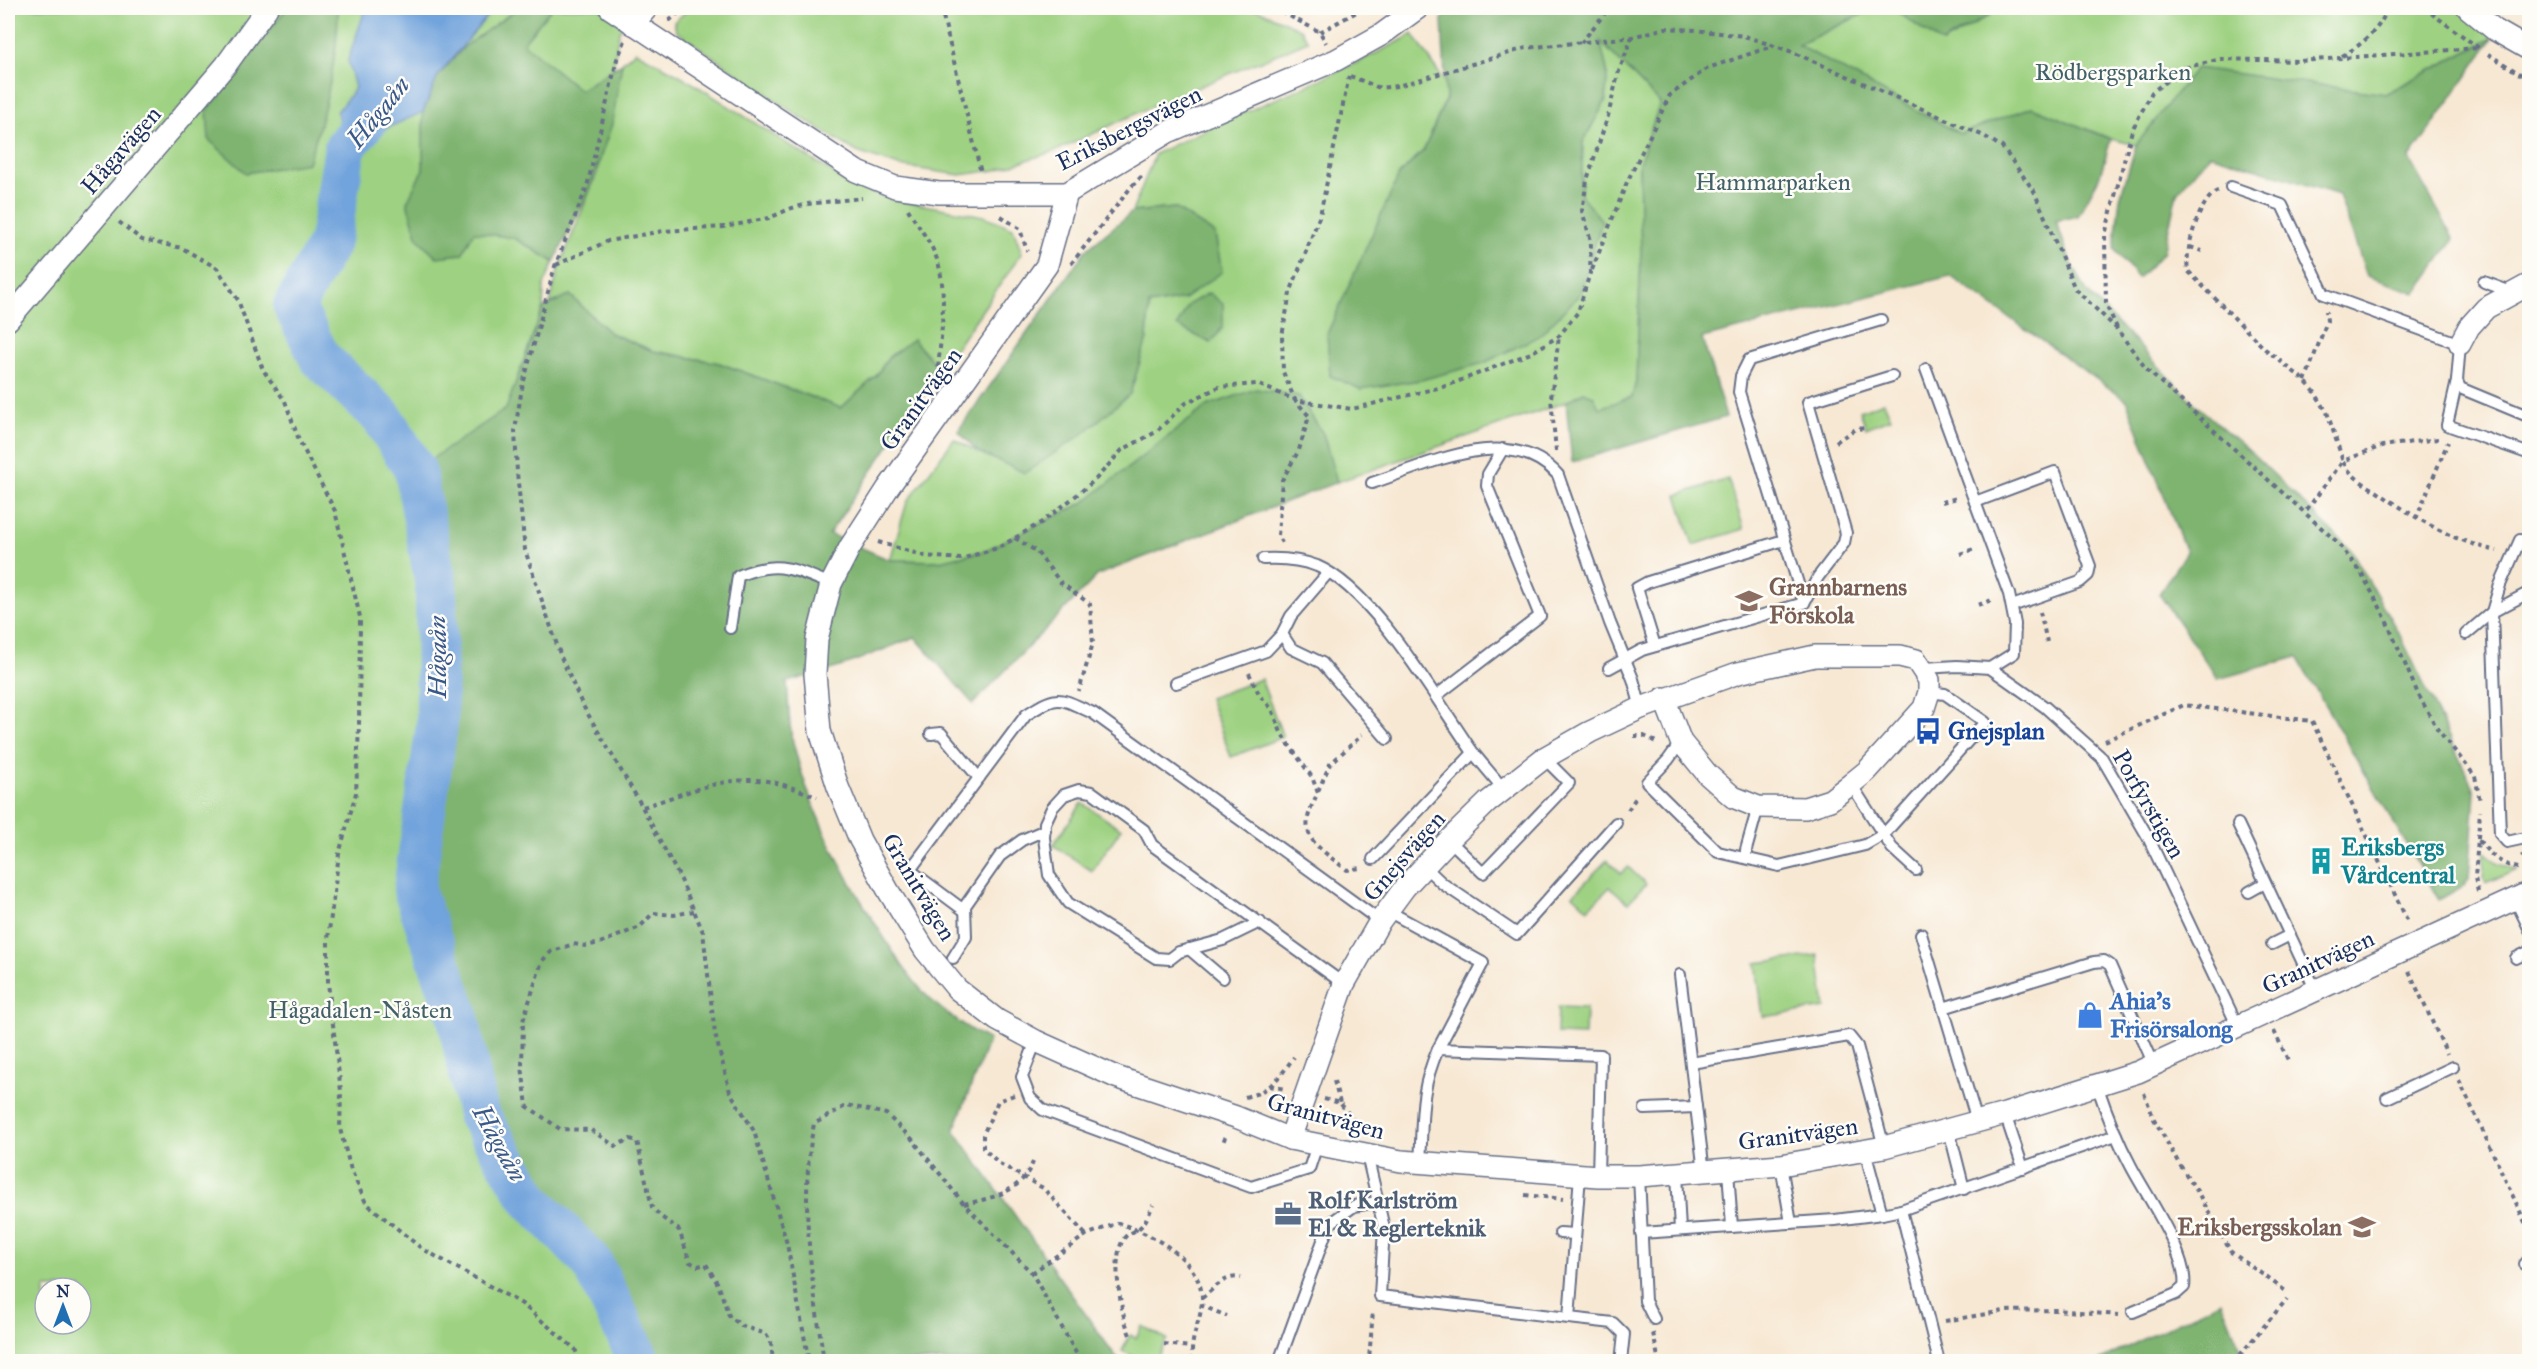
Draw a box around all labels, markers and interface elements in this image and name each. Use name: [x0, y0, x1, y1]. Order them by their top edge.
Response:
park label: Rödbergsparken: [2035, 57, 2191, 87]
water label: Hågaån: [339, 69, 417, 155]
street label: Eriksbergsvägen: [1051, 79, 1207, 177]
street label: Hågavägen: [74, 99, 168, 201]
park label: Hammarparken: [1695, 167, 1851, 197]
street label: Granitvägen: [873, 341, 969, 457]
place label: Grannbarnens Förskola: [1769, 572, 1907, 630]
school or university icon: Grannbarnens Förskola: [1734, 586, 1764, 616]
water label: Hågaån: [421, 615, 453, 700]
bus stop icon: Gnejsplan: [1913, 716, 1943, 746]
place label: Gnejsplan: [1948, 716, 2045, 746]
street label: Porfyrstigen: [2106, 744, 2192, 864]
street label: Gnejsvägen: [1356, 804, 1452, 908]
street label: Granitvägen: [875, 828, 963, 946]
place label: Eriksbergs Vårdcentral: [2340, 832, 2456, 890]
building icon: Eriksbergs Vårdcentral: [2306, 846, 2336, 876]
street label: Granitvägen: [2257, 923, 2379, 1001]
place label: Ahia's Frisörsalong: [2108, 986, 2233, 1044]
park label: Hågadalen-Nåsten: [268, 995, 452, 1025]
shop icon: Ahia's Frisörsalong: [2075, 1000, 2105, 1030]
street label: Granitvägen: [1264, 1086, 1388, 1146]
water label: Hågaån: [465, 1098, 534, 1187]
street label: Granitvägen: [1736, 1111, 1860, 1157]
place label: Rolf Karlström El & Reglerteknik: [1308, 1185, 1487, 1243]
office icon: Rolf Karlström El & Reglerteknik: [1273, 1199, 1303, 1229]
place label: Eriksbergsskolan: [2177, 1212, 2342, 1242]
school or university icon: Eriksbergsskolan: [2347, 1212, 2377, 1242]
north arrow: [33, 1276, 93, 1336]
text: N: [56, 1282, 70, 1301]

